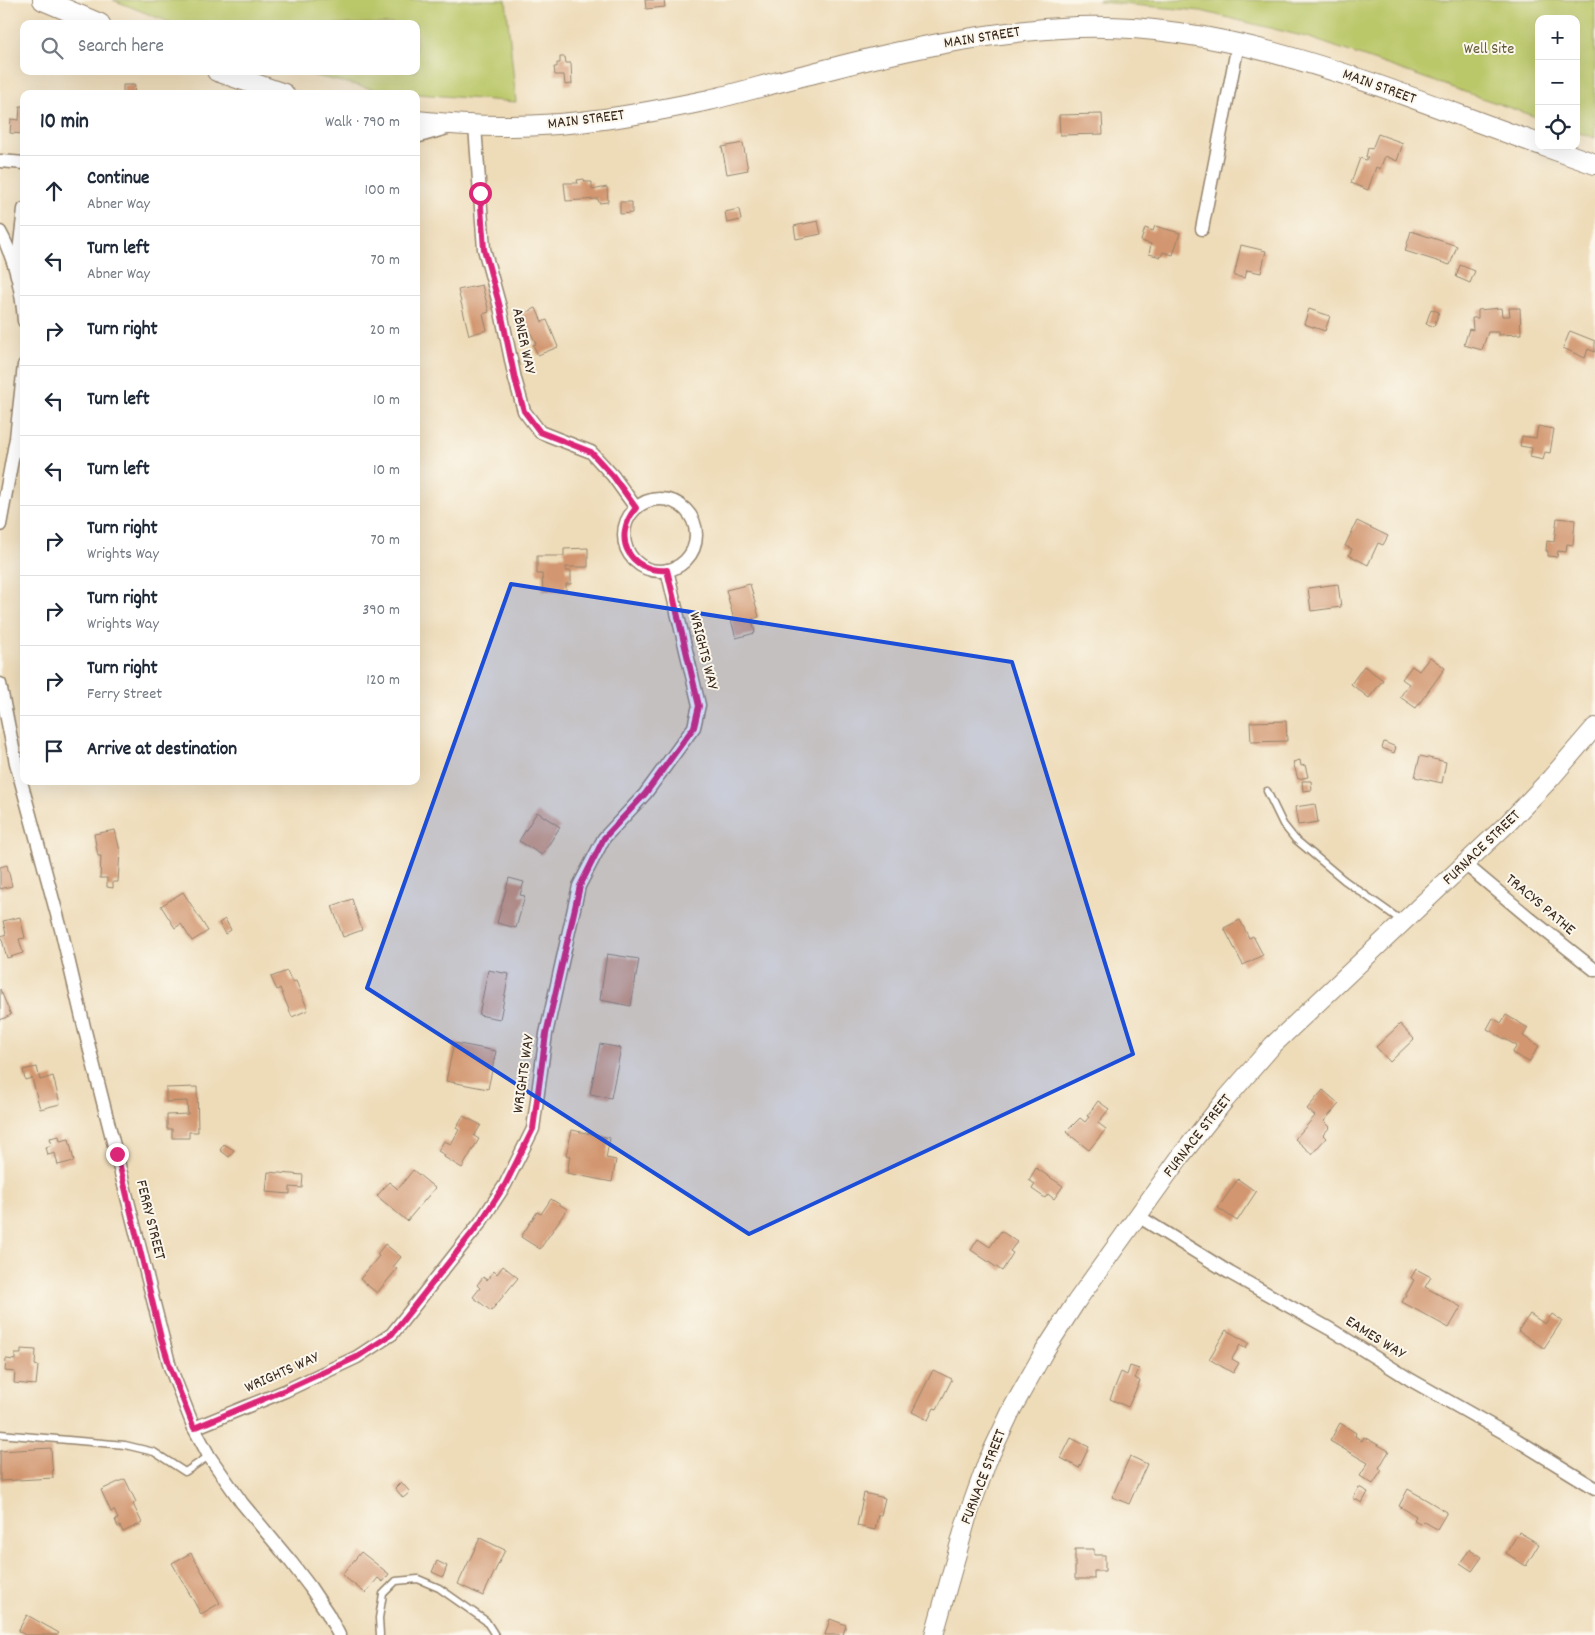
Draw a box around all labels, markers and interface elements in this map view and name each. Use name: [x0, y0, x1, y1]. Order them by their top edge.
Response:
map controls: [1535, 15, 1580, 150]
button: +: [1535, 15, 1580, 60]
search box: [20, 20, 420, 75]
street label: MAIN STREET: [942, 21, 1022, 55]
icon: search: [38, 34, 66, 62]
text: Search here: [78, 34, 164, 61]
park label: Well Site: [1464, 38, 1514, 61]
button: −: [1535, 60, 1580, 105]
street label: MAIN STREET: [1339, 63, 1420, 111]
street label: MAIN STREET: [546, 104, 626, 136]
button: locate: [1535, 105, 1580, 150]
text: 10 min: [40, 108, 89, 138]
text: Walk · 790 m: [325, 111, 400, 134]
text: Continue: [87, 166, 149, 193]
icon: ahead: [40, 177, 68, 205]
text: 100 m: [364, 179, 400, 202]
route start: [469, 182, 492, 205]
text: Abner Way: [87, 193, 150, 216]
text: Turn left: [87, 236, 150, 263]
icon: left: [40, 247, 68, 275]
text: 70 m: [370, 249, 400, 272]
text: Abner Way: [87, 263, 150, 286]
street label: ABNER WAY: [505, 306, 541, 377]
icon: right: [40, 317, 68, 345]
text: Turn right: [87, 317, 158, 344]
text: 20 m: [370, 319, 400, 342]
icon: left: [40, 387, 68, 415]
text: Turn left: [87, 387, 150, 414]
text: 10 m: [373, 389, 400, 412]
icon: left: [40, 457, 68, 485]
text: Turn left: [87, 457, 150, 484]
text: 10 m: [373, 459, 400, 482]
text: Turn right: [87, 516, 158, 543]
icon: right: [40, 527, 68, 555]
text: 70 m: [370, 529, 400, 552]
text: Wrights Way: [87, 543, 159, 566]
text: Turn right: [87, 586, 158, 613]
icon: right: [40, 597, 68, 625]
text: 390 m: [362, 599, 400, 622]
street label: WRIGHTS WAY: [682, 610, 724, 693]
text: Wrights Way: [87, 613, 159, 636]
text: Turn right: [87, 656, 158, 683]
icon: right: [40, 667, 68, 695]
text: 120 m: [366, 669, 400, 692]
text: Ferry Street: [87, 683, 162, 706]
icon: arrive: [40, 737, 68, 765]
text: Arrive at destination: [87, 737, 237, 764]
street label: FURNACE STREET: [1438, 804, 1526, 891]
street label: TRACYS PATHE: [1500, 869, 1581, 942]
street label: WRIGHTS WAY: [507, 1032, 541, 1115]
street label: FURNACE STREET: [1158, 1089, 1238, 1183]
route end: [106, 1143, 129, 1166]
street label: FERRY STREET: [129, 1178, 171, 1263]
street label: EAMES WAY: [1340, 1310, 1411, 1366]
street label: WRIGHTS WAY: [241, 1346, 324, 1400]
street label: FURNACE STREET: [955, 1426, 1013, 1528]

